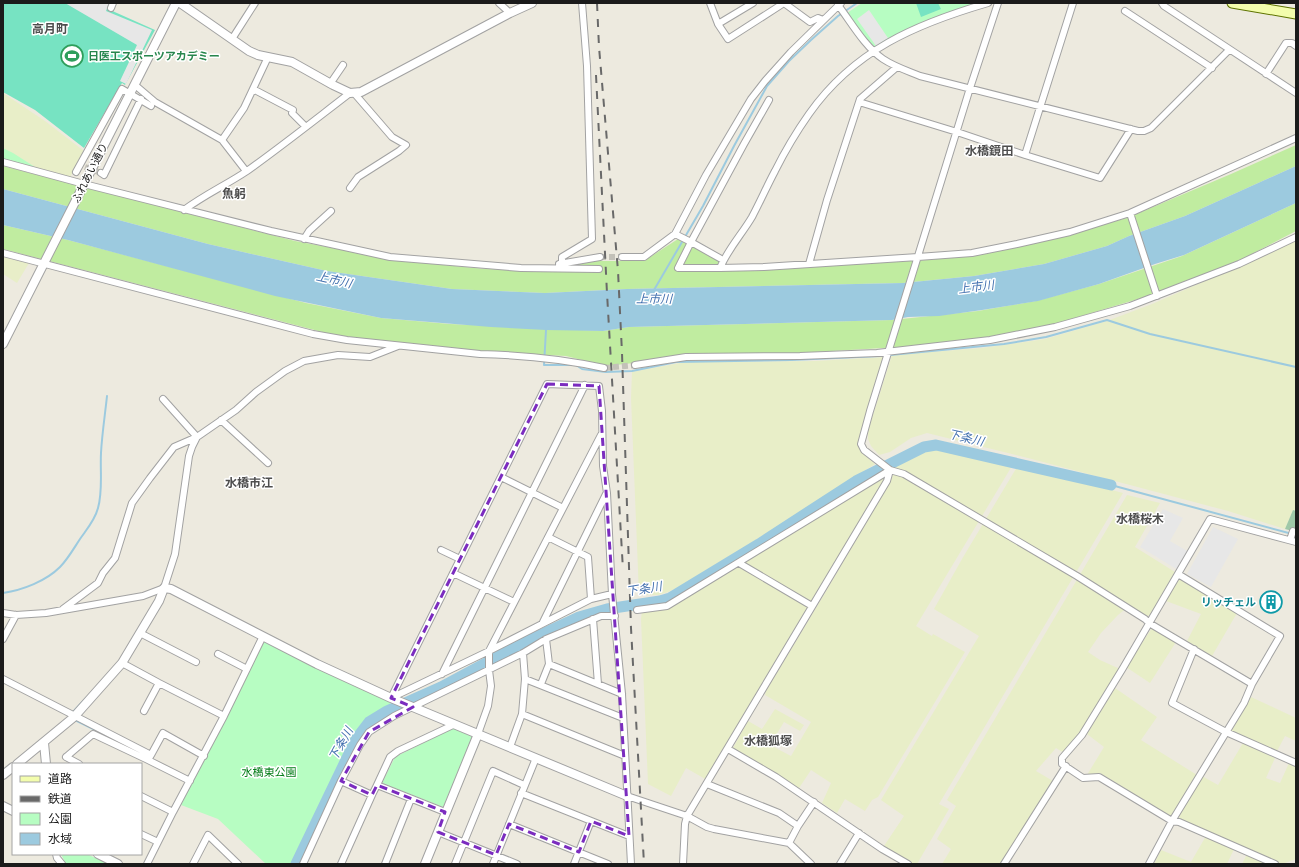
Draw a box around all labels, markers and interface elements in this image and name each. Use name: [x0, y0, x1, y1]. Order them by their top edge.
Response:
district label: 高月町: [32, 22, 68, 36]
sports icon: 日医工スポーツアカデミー: [59, 43, 85, 69]
place label: 日医工スポーツアカデミー: [88, 50, 220, 63]
street label: ふれあい通り: [69, 141, 111, 205]
district label: 水橋鏡田: [965, 144, 1013, 158]
district label: 魚躬: [222, 187, 246, 201]
water label: 上市川: [315, 269, 355, 291]
water label: 上市川: [957, 278, 997, 296]
water label: 上市川: [636, 292, 674, 306]
water label: 下条川: [947, 427, 987, 449]
district label: 水橋市江: [225, 476, 273, 490]
district label: 水橋桜木: [1116, 512, 1164, 526]
water label: 下条川: [625, 579, 665, 599]
building icon: リッチェル: [1258, 589, 1284, 615]
place label: リッチェル: [1201, 596, 1256, 609]
water label: 下条川: [326, 723, 357, 763]
district label: 水橋狐塚: [744, 734, 792, 748]
legend: [12, 763, 142, 855]
park label: 水橋東公園: [242, 766, 297, 779]
text: 道路: [48, 772, 72, 786]
text: 鉄道: [48, 792, 72, 806]
text: 公園: [48, 812, 72, 826]
text: 水域: [48, 832, 72, 846]

